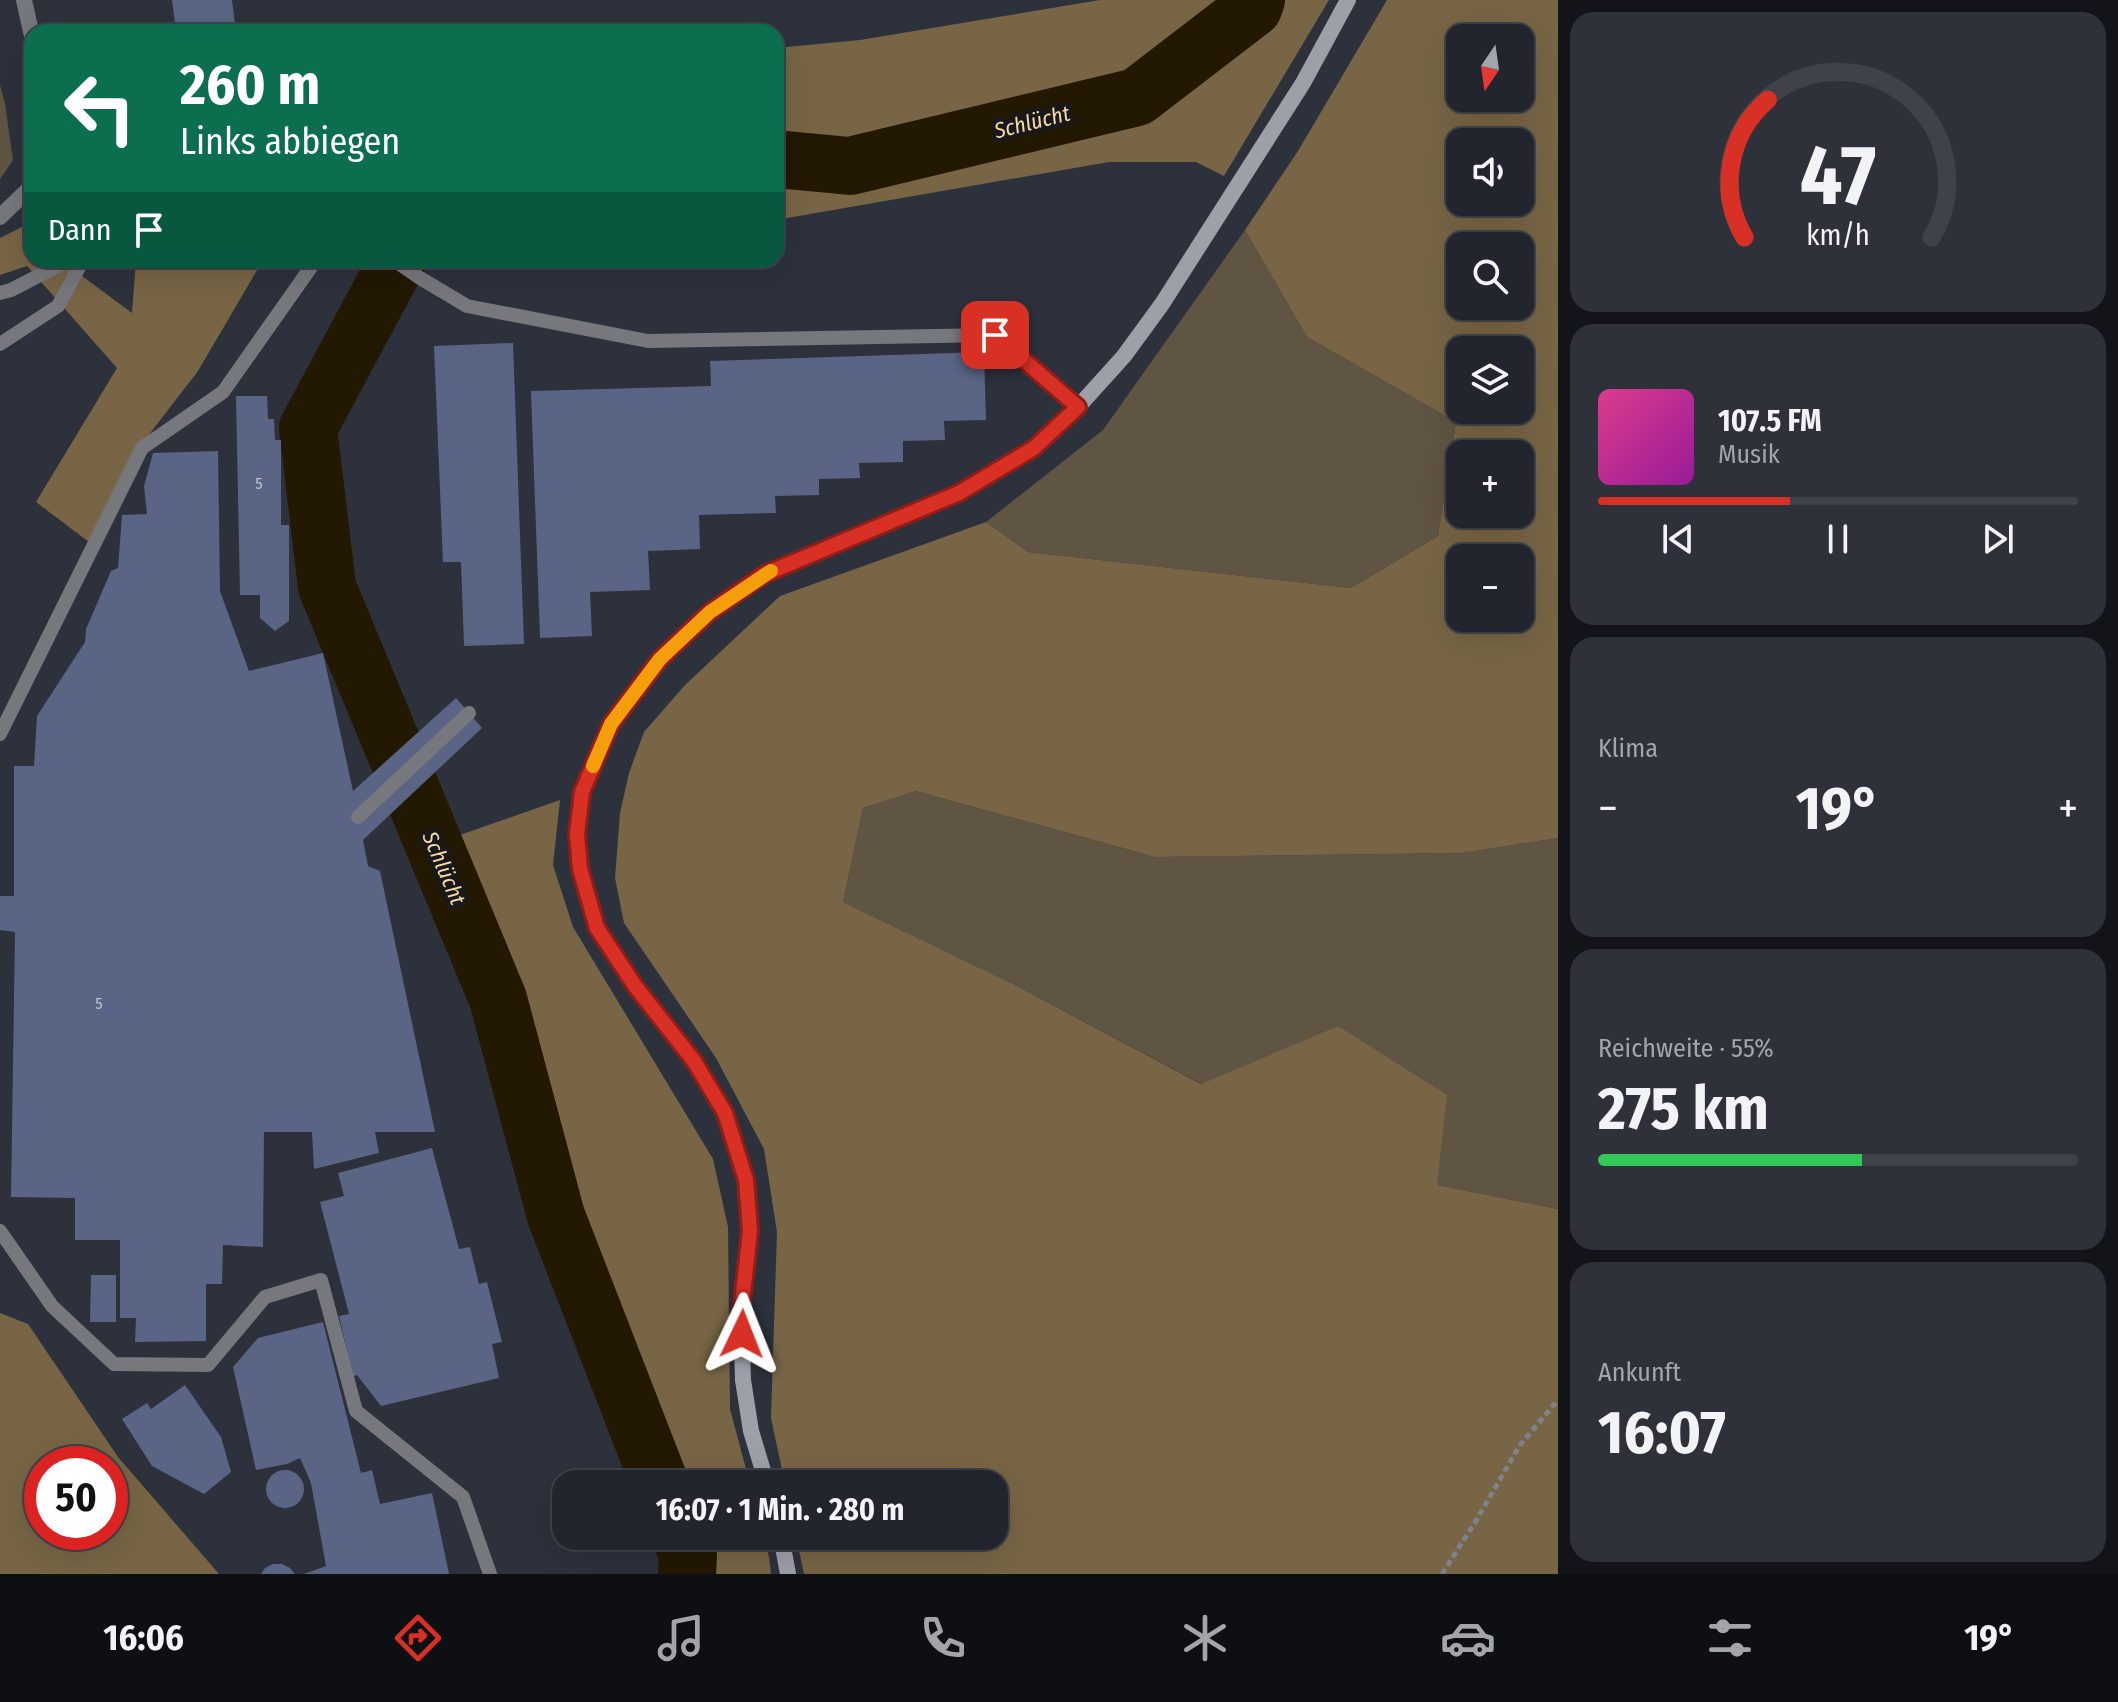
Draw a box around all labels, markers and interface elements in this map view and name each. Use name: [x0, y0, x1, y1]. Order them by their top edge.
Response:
north arrow: [1446, 24, 1534, 112]
map controls: [1446, 24, 1534, 632]
text: 260 m: [180, 52, 320, 119]
icon: left: [48, 56, 152, 160]
water label: Schlücht: [990, 99, 1073, 145]
text: Links abbiegen: [180, 120, 400, 164]
text: 47: [1800, 126, 1876, 226]
button: sound: [1446, 128, 1534, 216]
icon: arrive: [127, 208, 171, 252]
text: Dann: [48, 212, 111, 248]
text: km/h: [1806, 218, 1870, 253]
button: search: [1446, 232, 1534, 320]
pin: [961, 301, 1029, 369]
icon: arrive: [973, 313, 1017, 357]
button: layers: [1446, 336, 1534, 424]
text: 107.5 FM: [1718, 403, 1822, 439]
text: Musik: [1718, 439, 1780, 470]
button: +: [1446, 440, 1534, 528]
house number: 5: [255, 474, 263, 493]
icon: previous: [1656, 517, 1700, 561]
icon: pause: [1816, 517, 1860, 561]
icon: next: [1976, 517, 2020, 561]
button: −: [1446, 544, 1534, 632]
text: Klima: [1598, 733, 1658, 764]
text: 19°: [1796, 773, 1880, 845]
text: −: [1598, 782, 1618, 835]
text: +: [2058, 782, 2078, 835]
water label: Schlücht: [416, 826, 472, 909]
house number: 5: [95, 994, 103, 1013]
text: Reichweite · 55%: [1598, 1033, 1774, 1064]
text: 275 km: [1598, 1073, 1769, 1145]
position arrow: [700, 1292, 784, 1376]
text: Ankunft: [1598, 1357, 1681, 1388]
text: 16:07: [1598, 1397, 1726, 1469]
speed limit sign: 50: [24, 1446, 128, 1550]
text: 16:07 · 1 Min. · 280 m: [656, 1492, 904, 1528]
icon: directions: [390, 1610, 446, 1666]
icon: music: [653, 1610, 709, 1666]
icon: phone: [915, 1610, 971, 1666]
icon: climate: [1177, 1610, 1233, 1666]
icon: car: [1440, 1610, 1496, 1666]
icon: filters: [1702, 1610, 1758, 1666]
text: 16:06: [103, 1616, 184, 1660]
text: 19°: [1964, 1616, 2015, 1660]

